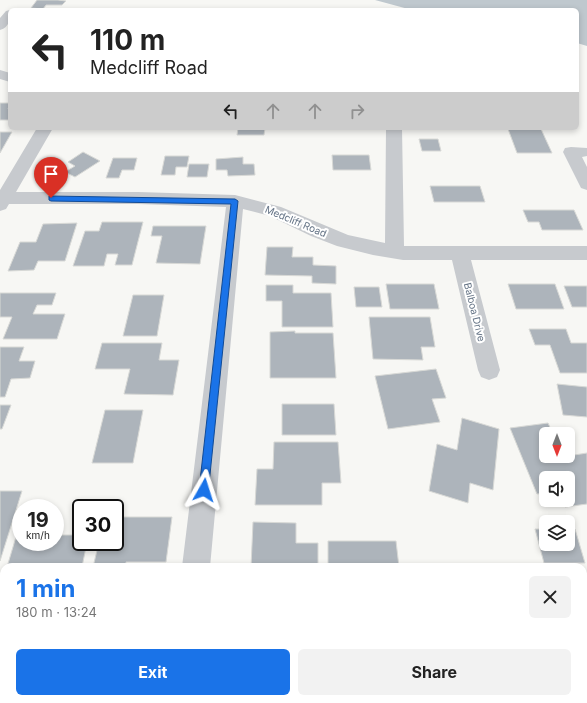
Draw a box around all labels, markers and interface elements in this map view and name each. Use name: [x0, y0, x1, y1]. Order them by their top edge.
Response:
text: 110 m: [90, 23, 165, 57]
icon: left: [24, 24, 76, 76]
text: Medcliff Road: [90, 57, 208, 78]
icon: left: [220, 100, 242, 122]
icon: ahead: [262, 100, 284, 122]
icon: ahead: [304, 100, 326, 122]
icon: right: [346, 100, 368, 122]
pin: [34, 157, 68, 198]
icon: arrive: [40, 163, 62, 185]
street label: Medcliff Road: [264, 203, 328, 239]
street label: Balboa Drive: [462, 281, 488, 343]
north arrow: [539, 427, 575, 463]
map controls: [539, 427, 575, 551]
position arrow: [183, 469, 225, 511]
button: sound: [539, 471, 575, 507]
speed limit sign: 30: [72, 499, 124, 551]
text: 19: [27, 508, 49, 532]
button: layers: [539, 515, 575, 551]
text: km/h: [26, 529, 50, 541]
text: 1 min: [16, 574, 75, 603]
button: close: [529, 576, 571, 618]
text: 180 m · 13:24: [16, 604, 97, 620]
button: Exit: [16, 649, 290, 695]
button: Share: [298, 649, 571, 695]

